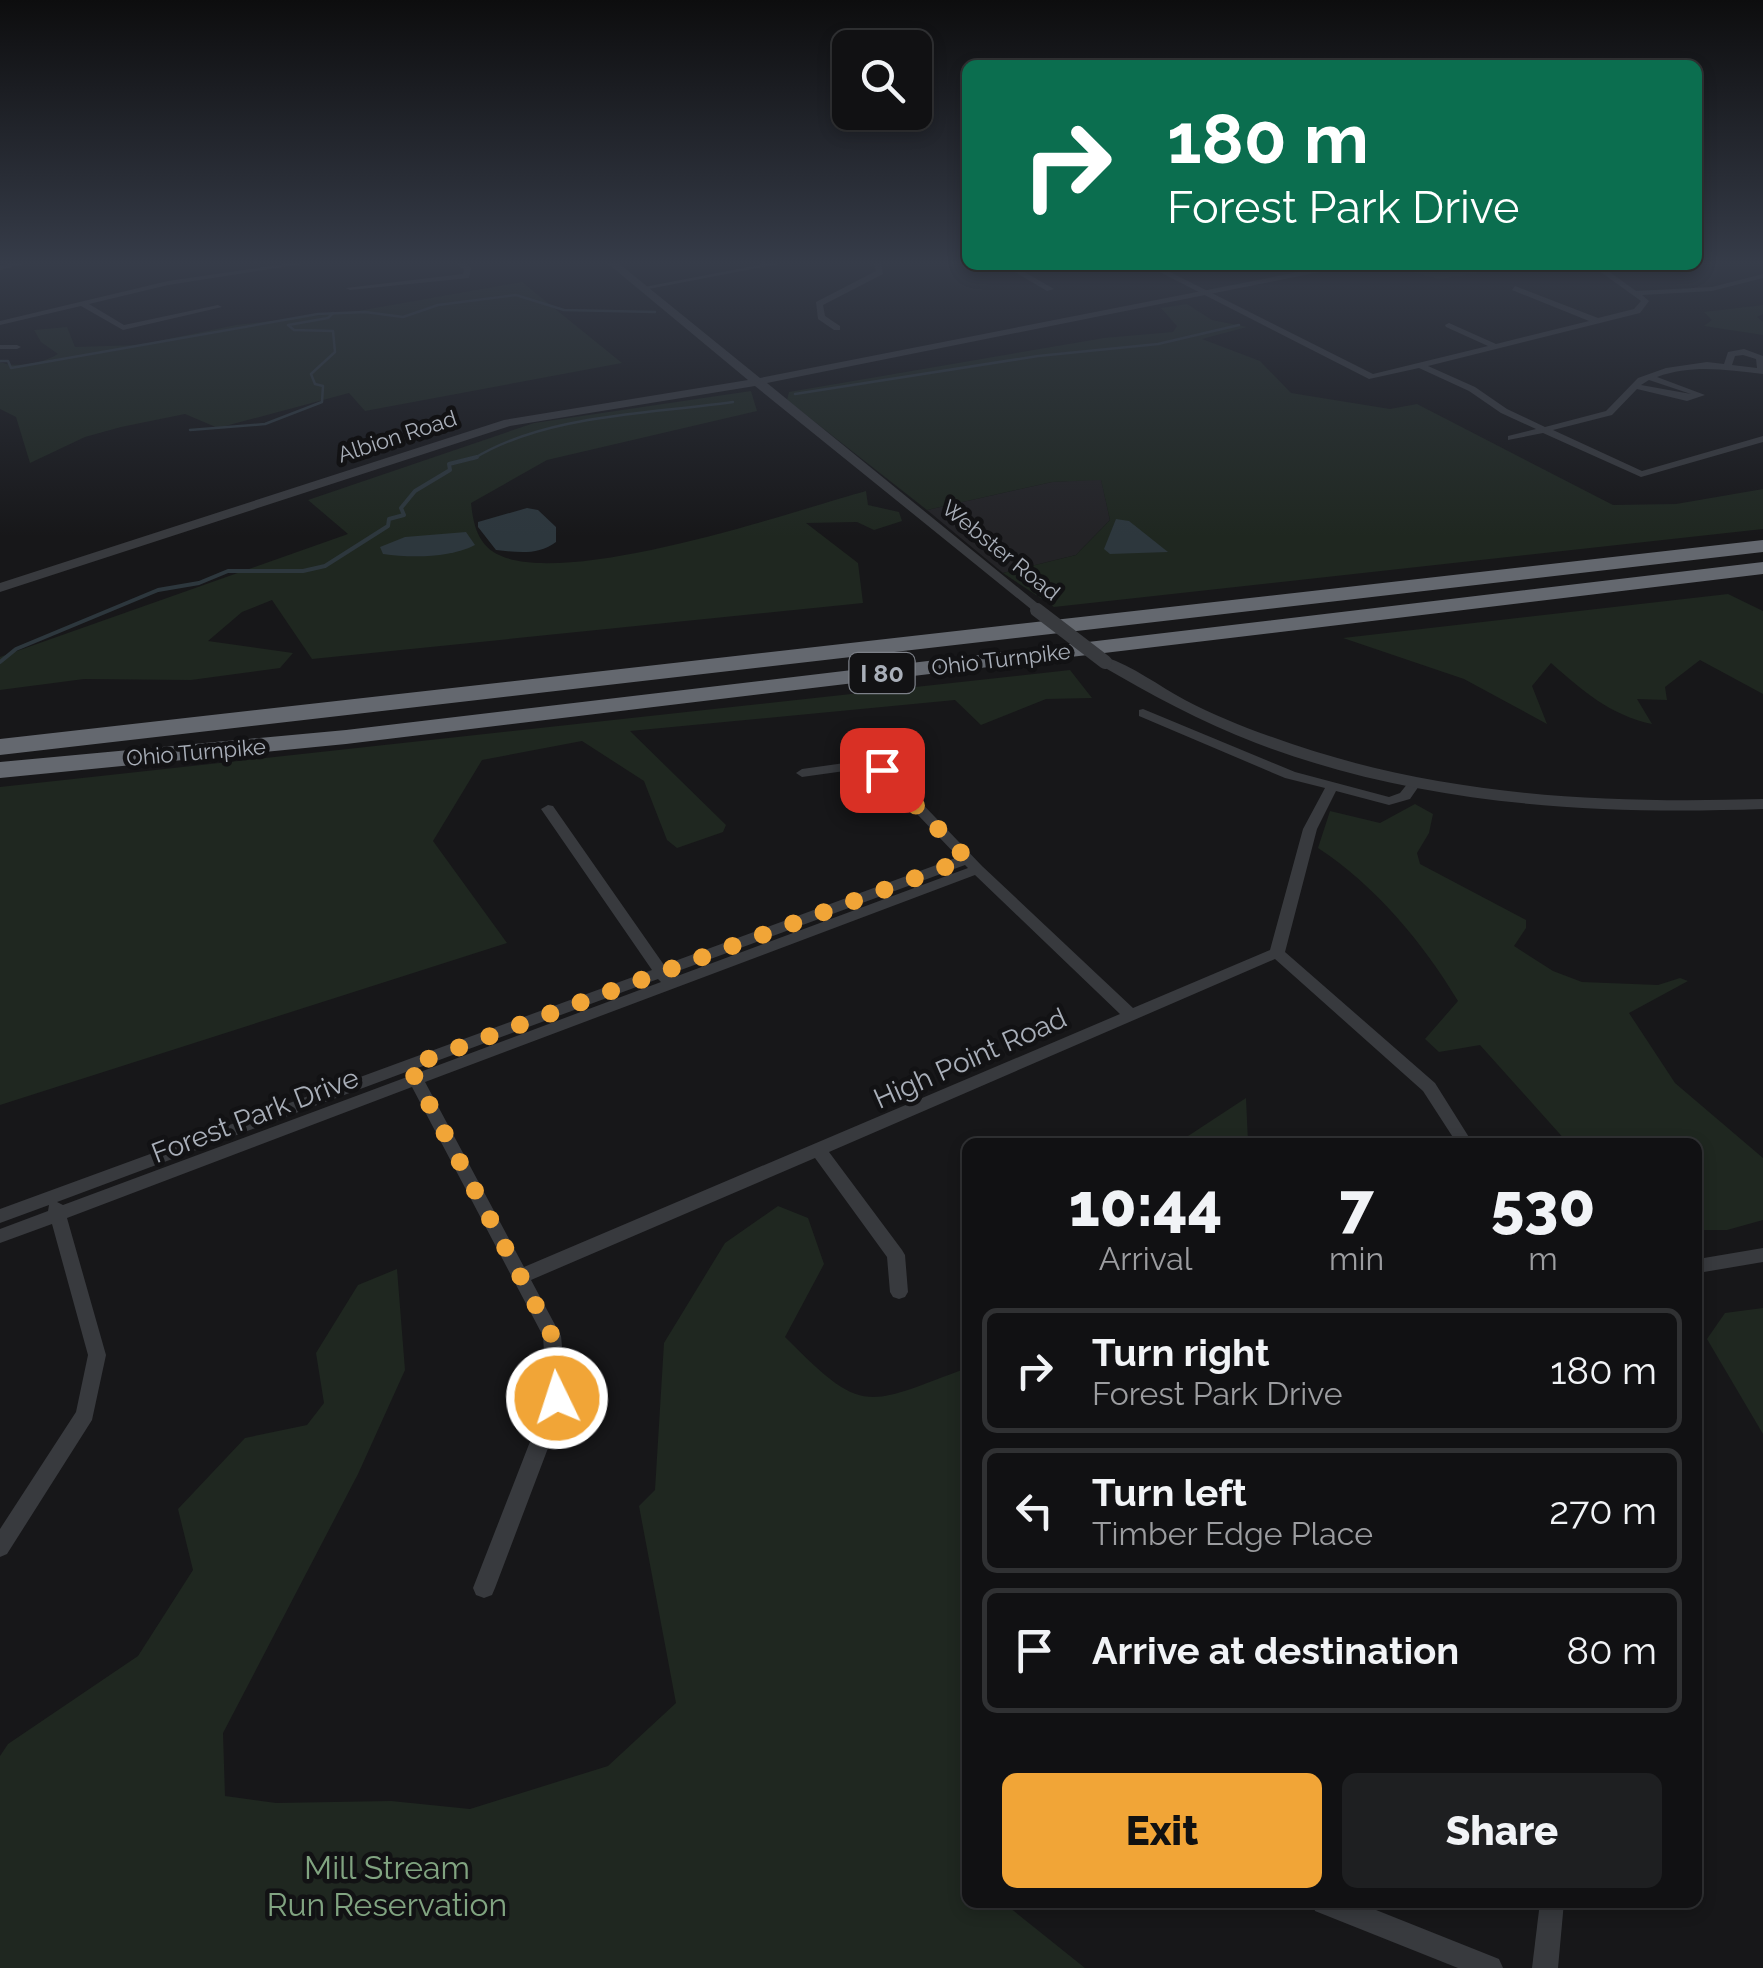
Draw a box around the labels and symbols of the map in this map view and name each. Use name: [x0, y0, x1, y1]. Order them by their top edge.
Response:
street label: Albion Road: [334, 405, 460, 467]
street label: Webster Road: [937, 494, 1065, 606]
street label: Ohio Turnpike: [930, 638, 1072, 680]
road number: I 80: [850, 653, 914, 693]
pin: [840, 728, 925, 813]
street label: Ohio Turnpike: [125, 733, 267, 771]
street label: High Point Road: [869, 1001, 1072, 1116]
street label: Forest Park Drive: [147, 1061, 363, 1170]
position arrow: [505, 1346, 609, 1450]
park label: Mill Stream Run Reservation: [267, 1849, 507, 1923]

